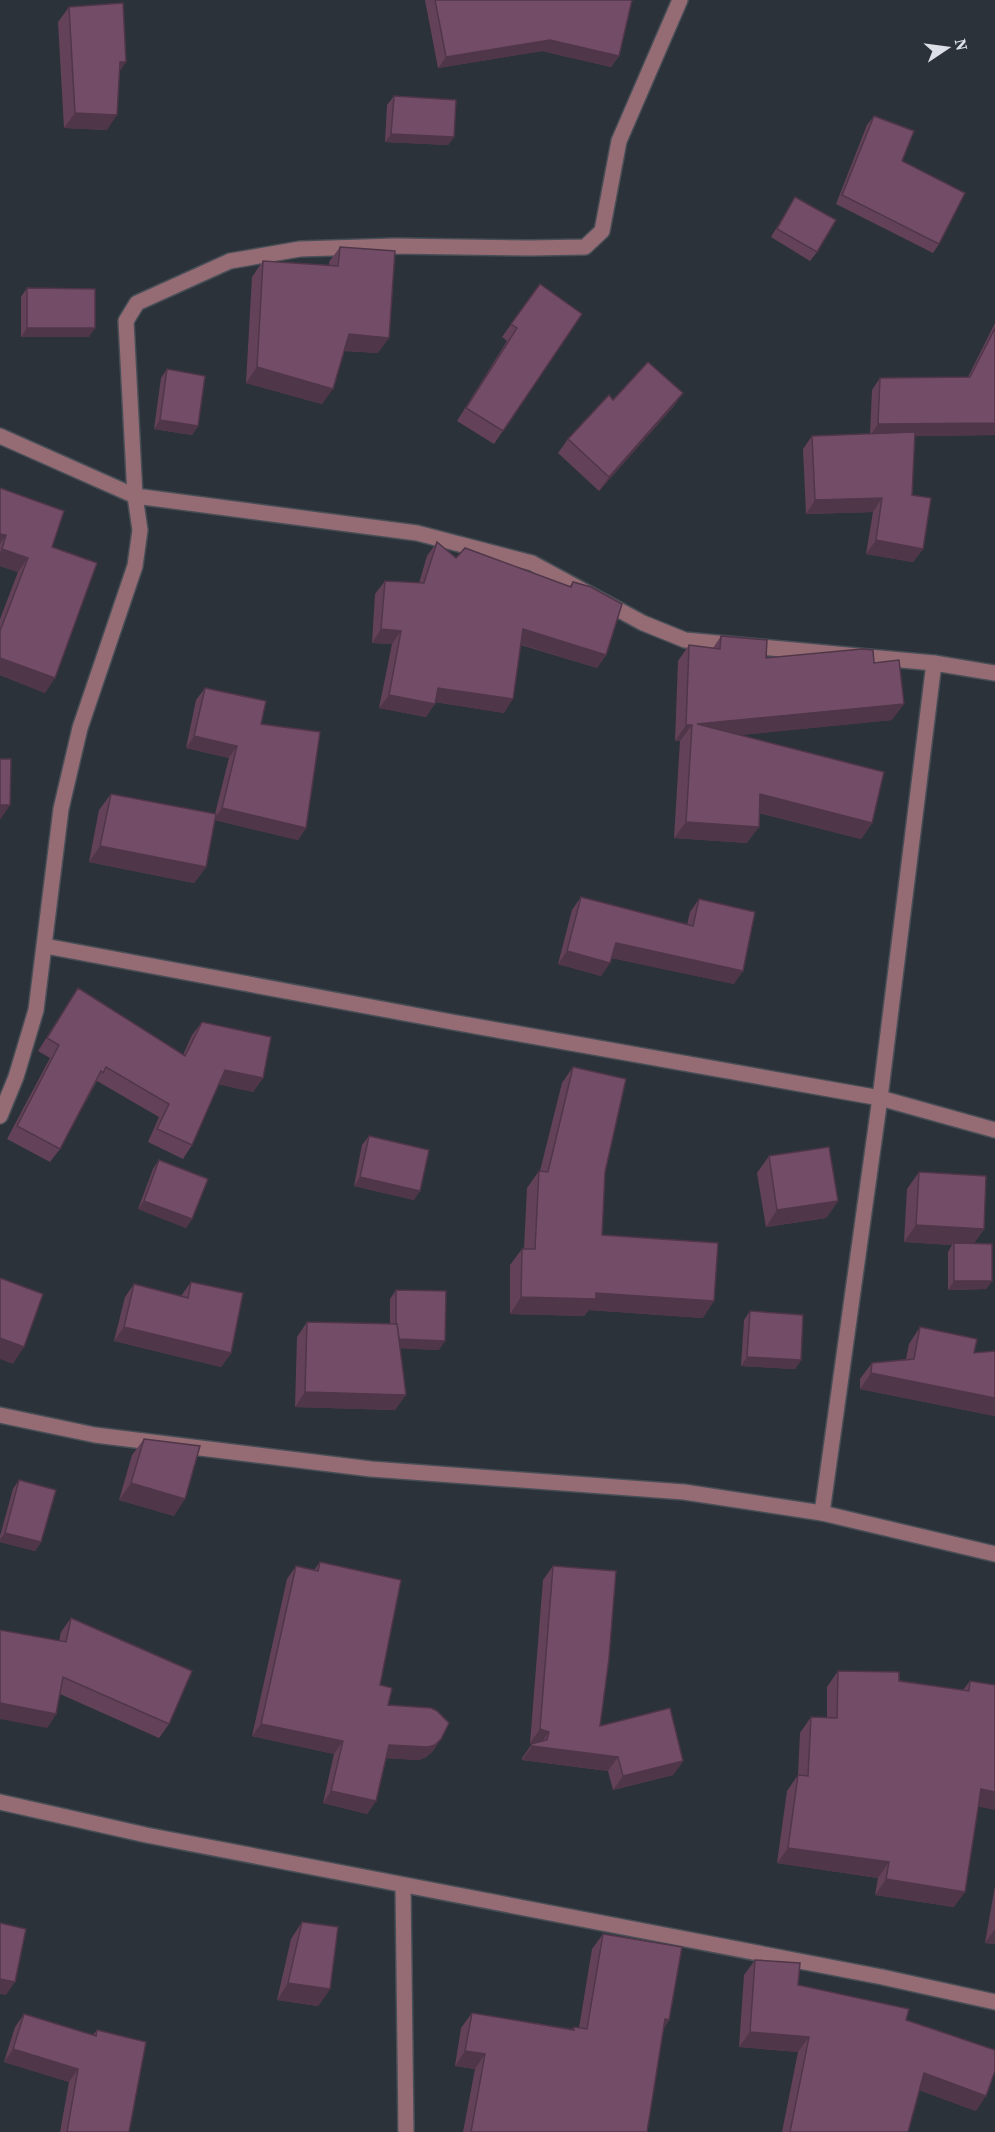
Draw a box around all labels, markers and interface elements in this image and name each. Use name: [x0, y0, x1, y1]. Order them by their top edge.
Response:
north arrow: [917, 18, 977, 78]
text: N: [950, 36, 974, 53]

